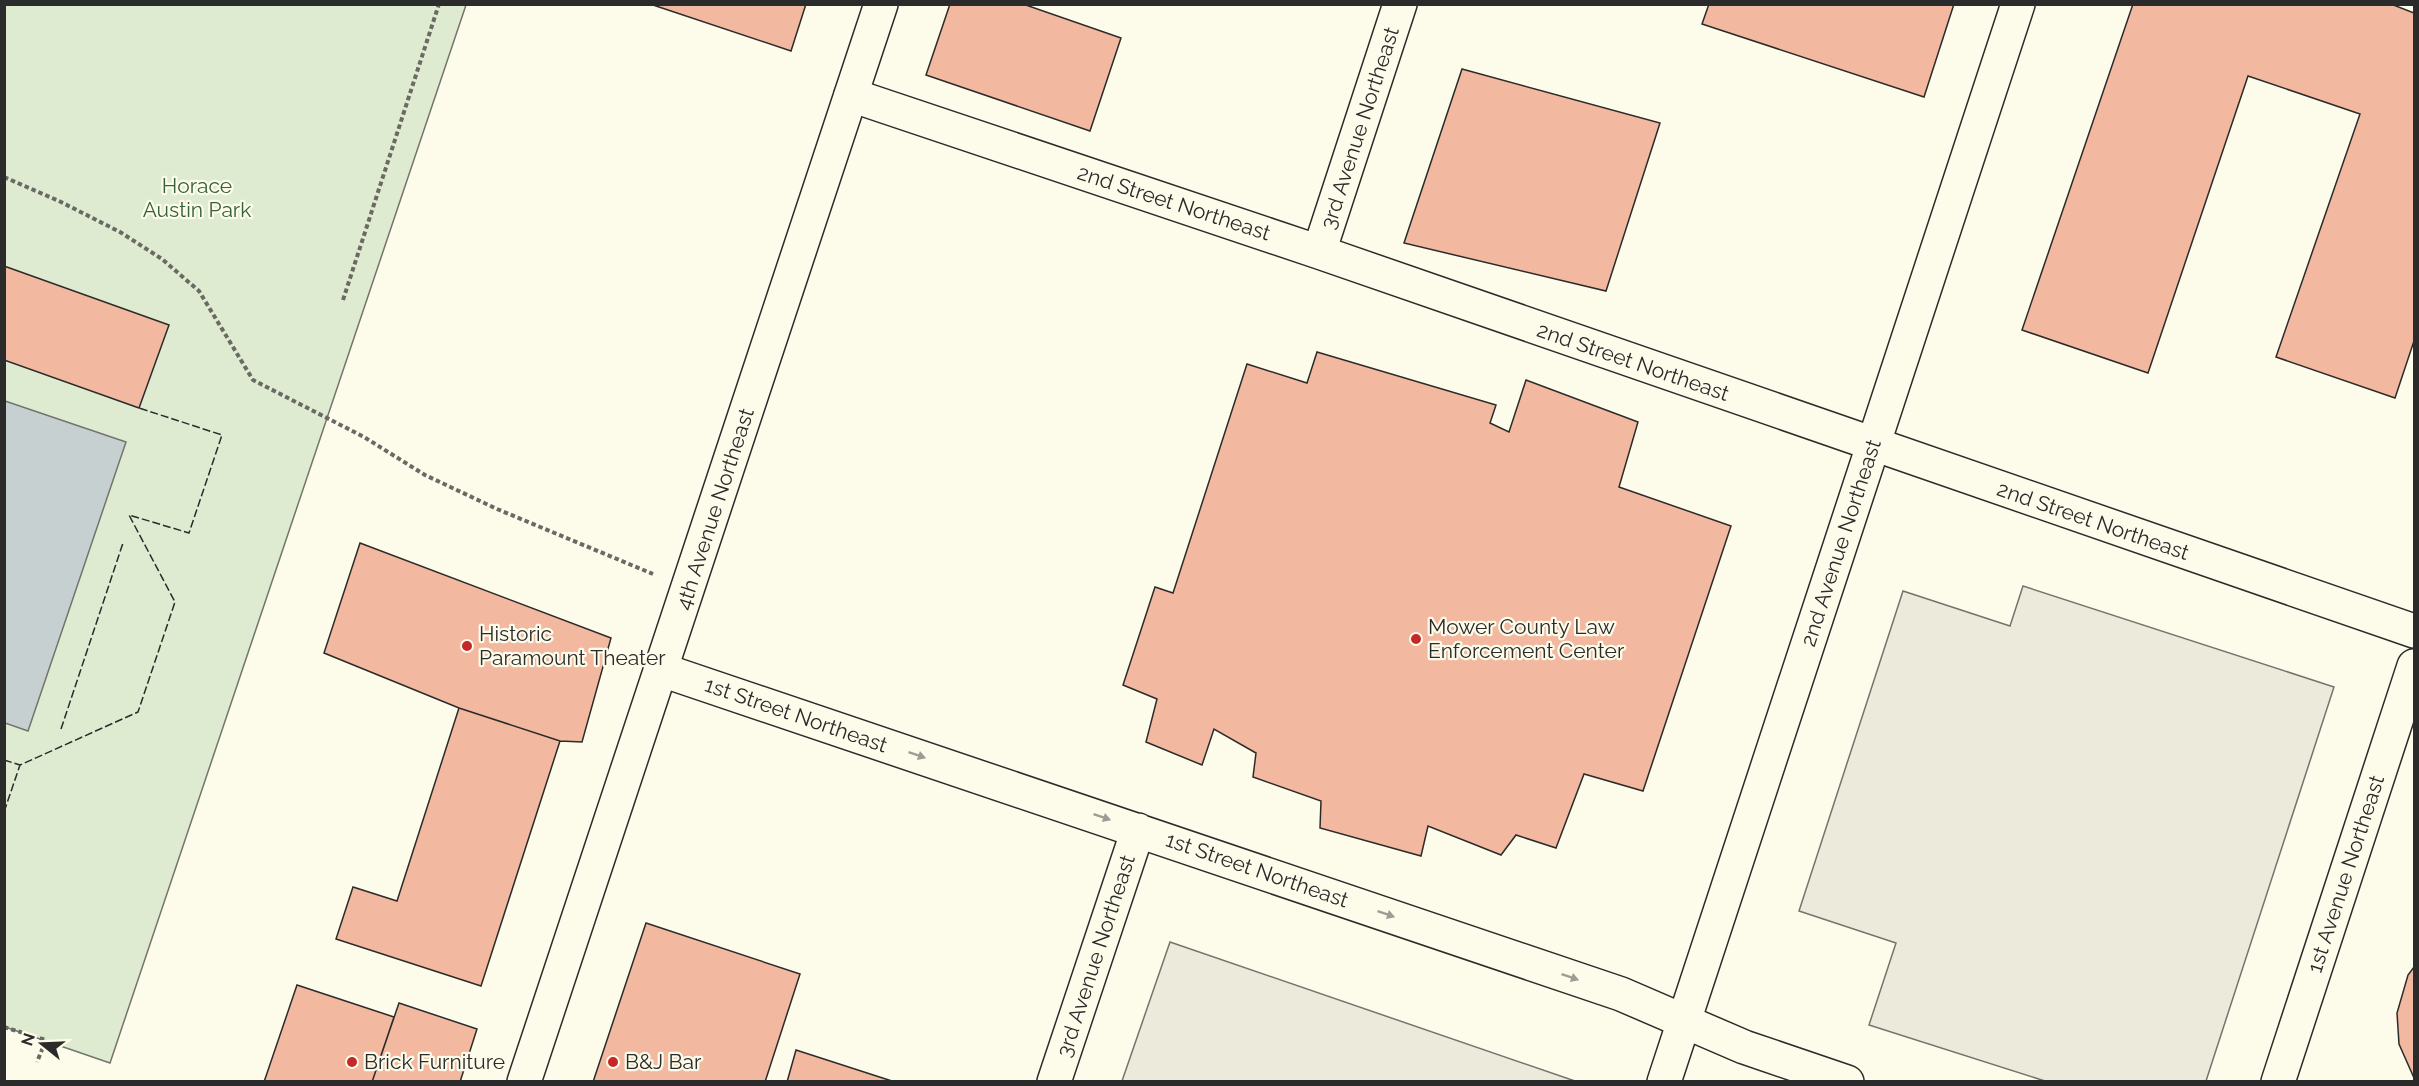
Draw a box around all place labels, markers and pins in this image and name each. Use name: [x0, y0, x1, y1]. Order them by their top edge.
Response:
place label: Mower County Law Enforcement Center: [1428, 614, 1625, 663]
place label: Historic Paramount Theater: [479, 621, 666, 670]
marker: Mower County Law Enforcement Center: [1409, 632, 1423, 646]
marker: Historic Paramount Theater: [460, 639, 474, 653]
place label: Brick Furniture: [364, 1049, 505, 1074]
place label: B&J Bar: [625, 1049, 702, 1074]
marker: Brick Furniture: [345, 1055, 359, 1069]
marker: B&J Bar: [606, 1055, 620, 1069]

